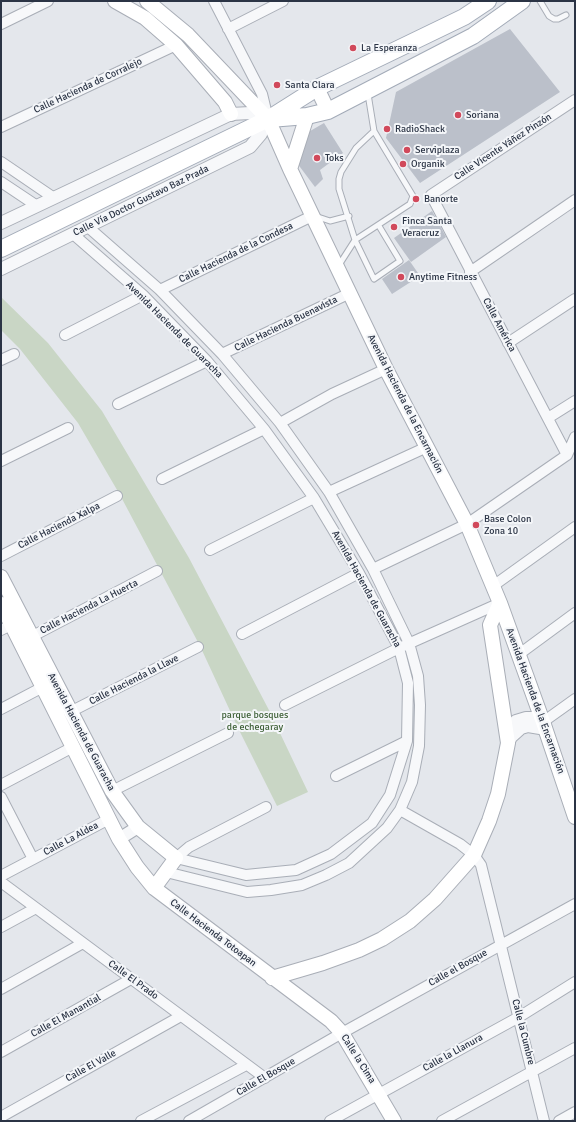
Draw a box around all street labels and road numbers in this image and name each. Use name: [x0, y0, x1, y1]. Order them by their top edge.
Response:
street label: Calle Hacienda de Corralejo: [32, 56, 144, 116]
street label: Calle Vicente Yáñez Pinzón: [452, 111, 554, 183]
street label: Calle Vía Doctor Gustavo Baz Prada: [71, 163, 211, 239]
street label: Calle Hacienda de la Condesa: [177, 220, 295, 286]
street label: Avenida Hacienda de Guaracha: [123, 279, 225, 381]
street label: Calle Hacienda Buenavista: [233, 294, 339, 354]
street label: Calle América: [480, 296, 518, 354]
street label: Avenida Hacienda de la Encarnación: [365, 332, 445, 476]
street label: Calle Hacienda Xalpa: [16, 500, 102, 552]
street label: Avenida Hacienda de Guaracha: [329, 528, 403, 650]
street label: Calle Hacienda La Huerta: [38, 577, 140, 637]
street label: Avenida Hacienda de la Encarnación: [503, 626, 567, 776]
street label: Calle Hacienda la Llave: [87, 652, 181, 708]
street label: Avenida Hacienda de Guaracha: [45, 671, 117, 793]
street label: Calle La Aldea: [41, 819, 101, 859]
street label: Calle Hacienda Totoapan: [167, 897, 259, 969]
street label: Calle el Bosque: [426, 947, 490, 989]
street label: Calle El Prado: [105, 958, 161, 1002]
street label: Calle El Manantial: [29, 992, 103, 1040]
street label: Calle la Cumbre: [509, 998, 537, 1066]
street label: Calle la Cima: [338, 1032, 378, 1086]
street label: Calle la Llanura: [421, 1032, 485, 1074]
street label: Calle El Valle: [64, 1047, 118, 1085]
street label: Calle El Bosque: [234, 1055, 298, 1099]

